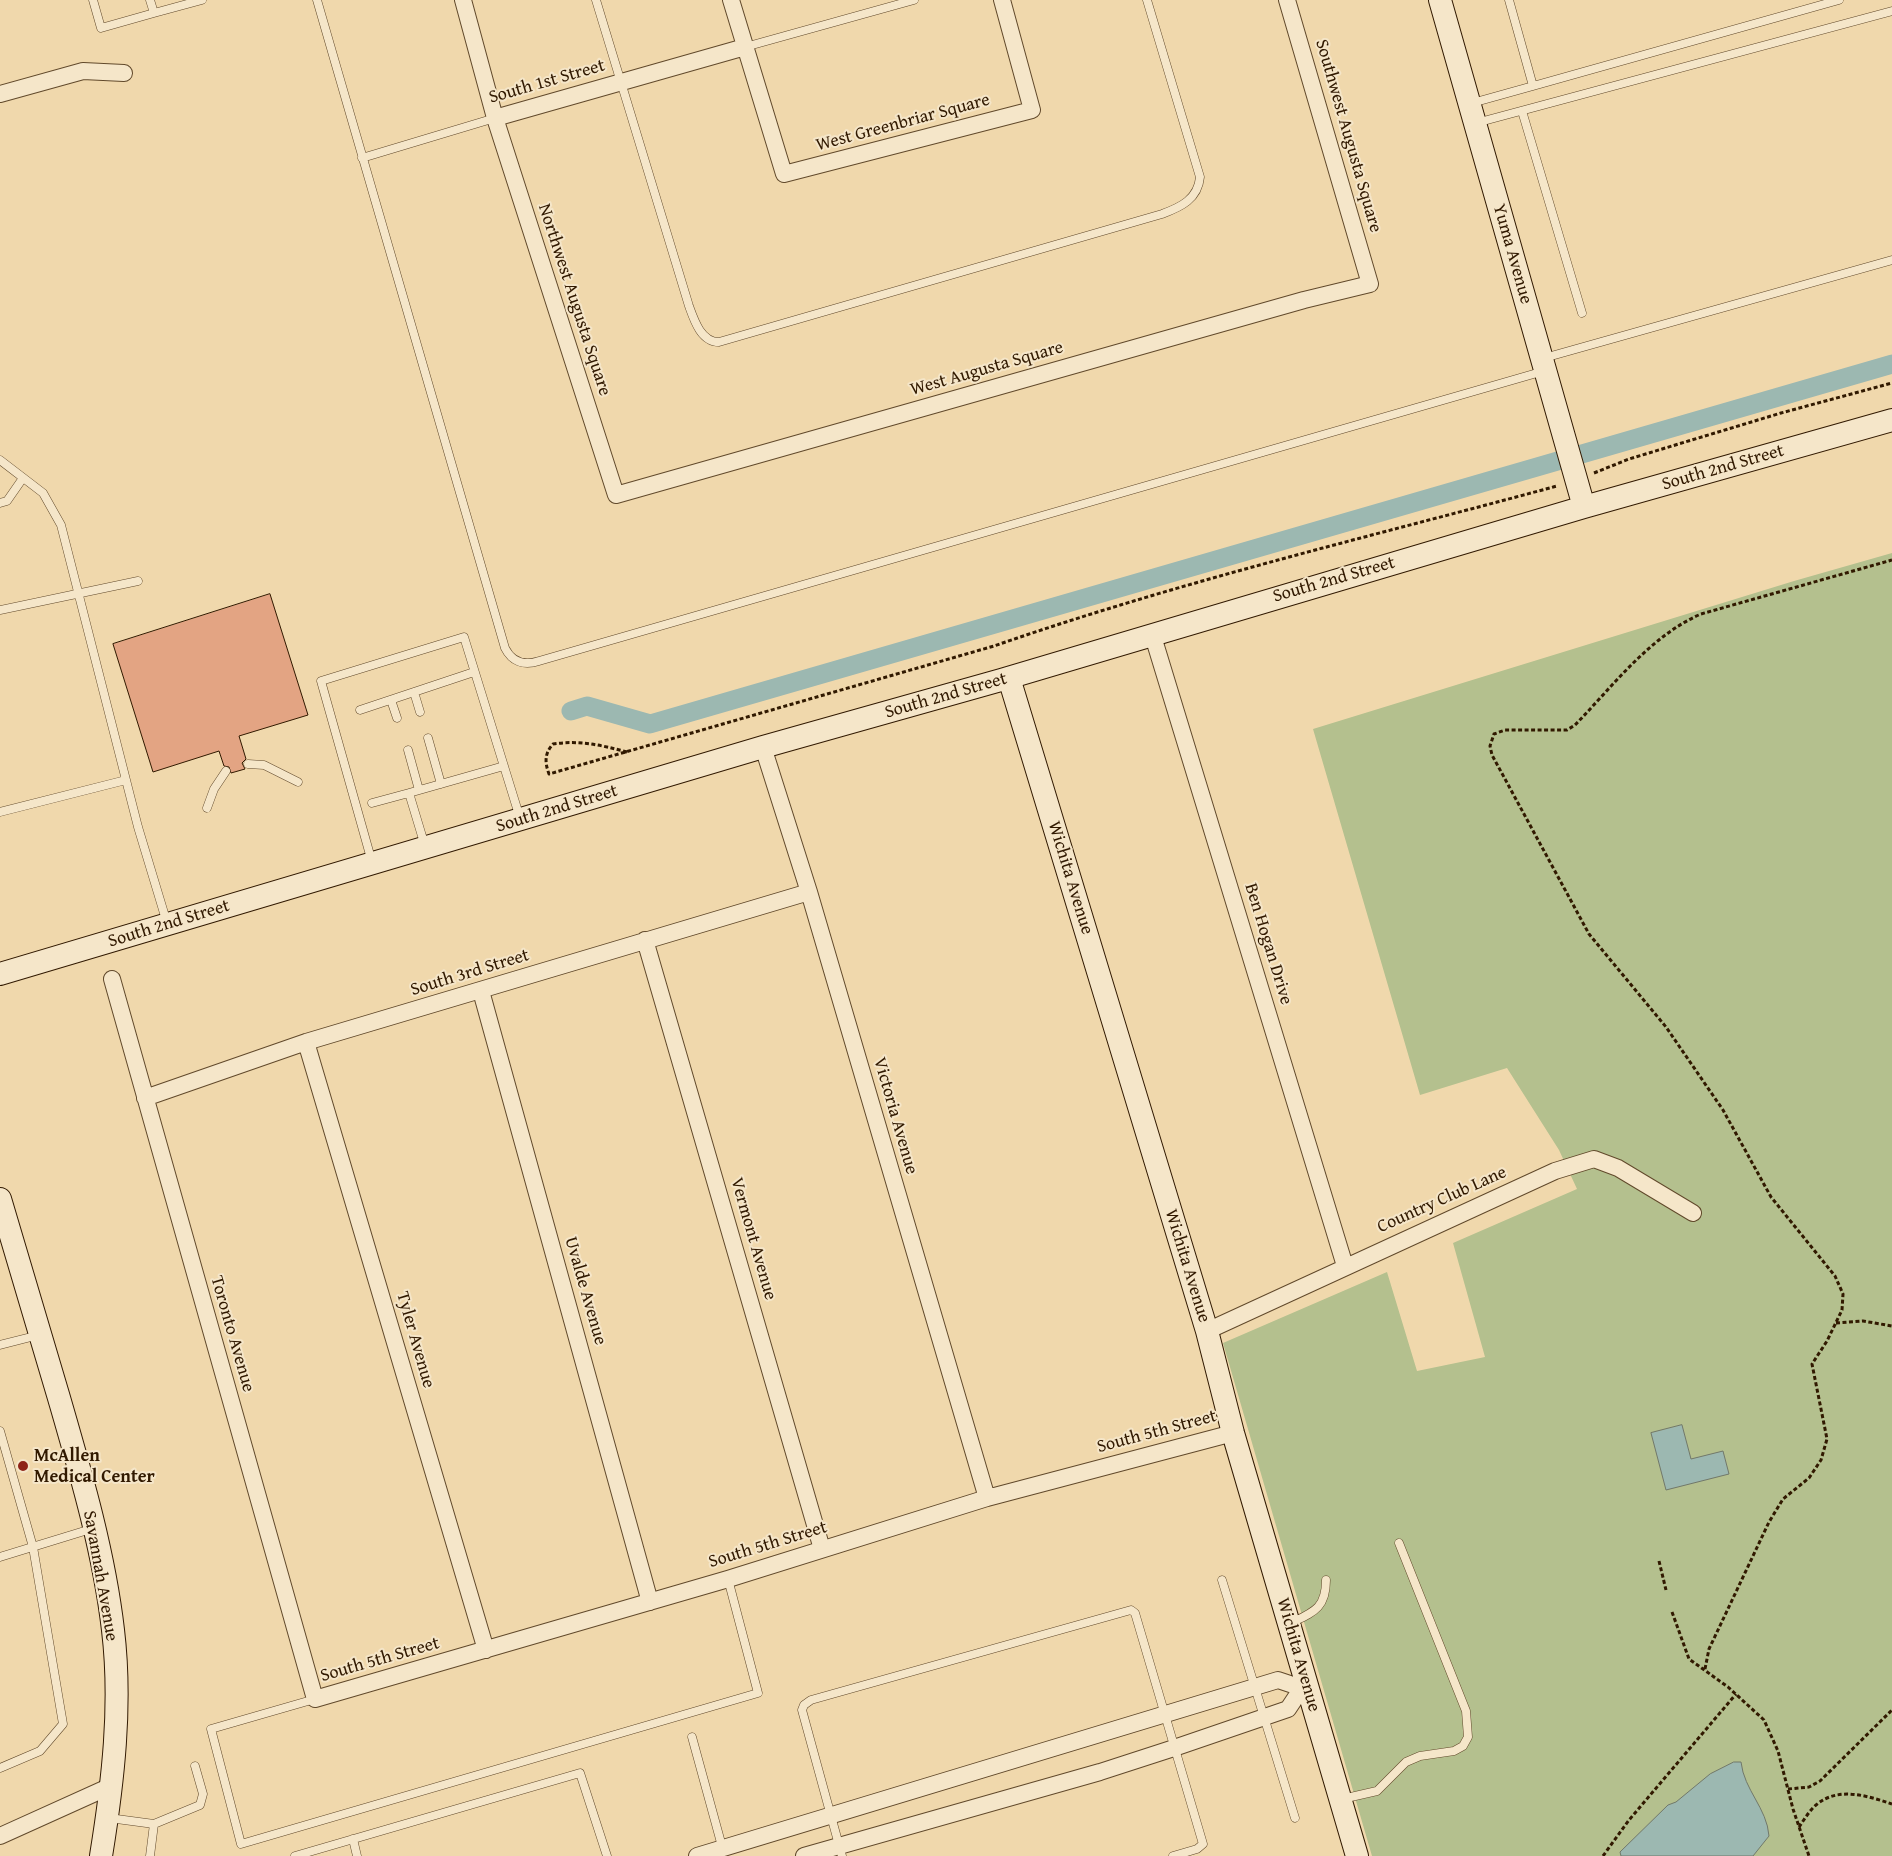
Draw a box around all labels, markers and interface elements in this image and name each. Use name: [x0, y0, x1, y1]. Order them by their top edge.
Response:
street label: Southwest Augusta Square: [1310, 37, 1386, 235]
street label: South 1st Street: [486, 55, 608, 109]
street label: West Greenbriar Square: [814, 89, 992, 157]
street label: Northwest Augusta Square: [533, 201, 615, 399]
street label: Yuma Avenue: [1487, 202, 1537, 306]
street label: West Augusta Square: [908, 337, 1066, 401]
street label: South 2nd Street: [1659, 440, 1787, 496]
street label: South 2nd Street: [1270, 552, 1398, 608]
street label: South 2nd Street: [882, 668, 1010, 724]
street label: South 2nd Street: [494, 780, 620, 838]
street label: Wichita Avenue: [1043, 819, 1097, 937]
street label: Ben Hogan Drive: [1239, 881, 1297, 1007]
street label: South 2nd Street: [106, 895, 232, 953]
street label: South 3rd Street: [408, 945, 532, 1001]
street label: Victoria Avenue: [868, 1055, 922, 1177]
street label: Country Club Lane: [1374, 1162, 1510, 1238]
street label: Vermont Avenue: [725, 1175, 781, 1303]
street label: Wichita Avenue: [1160, 1207, 1214, 1325]
street label: Uvalde Avenue: [559, 1235, 611, 1347]
street label: Toronto Avenue: [205, 1273, 259, 1395]
street label: Tyler Avenue: [391, 1289, 439, 1391]
street label: South 5th Street: [1095, 1406, 1219, 1458]
place label: McAllen Medical Center: [34, 1445, 155, 1488]
marker: McAllen Medical Center: [16, 1459, 30, 1473]
street label: Savannah Avenue: [78, 1509, 122, 1643]
street label: South 5th Street: [706, 1517, 830, 1573]
street label: Wichita Avenue: [1271, 1596, 1325, 1714]
street label: South 5th Street: [318, 1633, 442, 1687]

